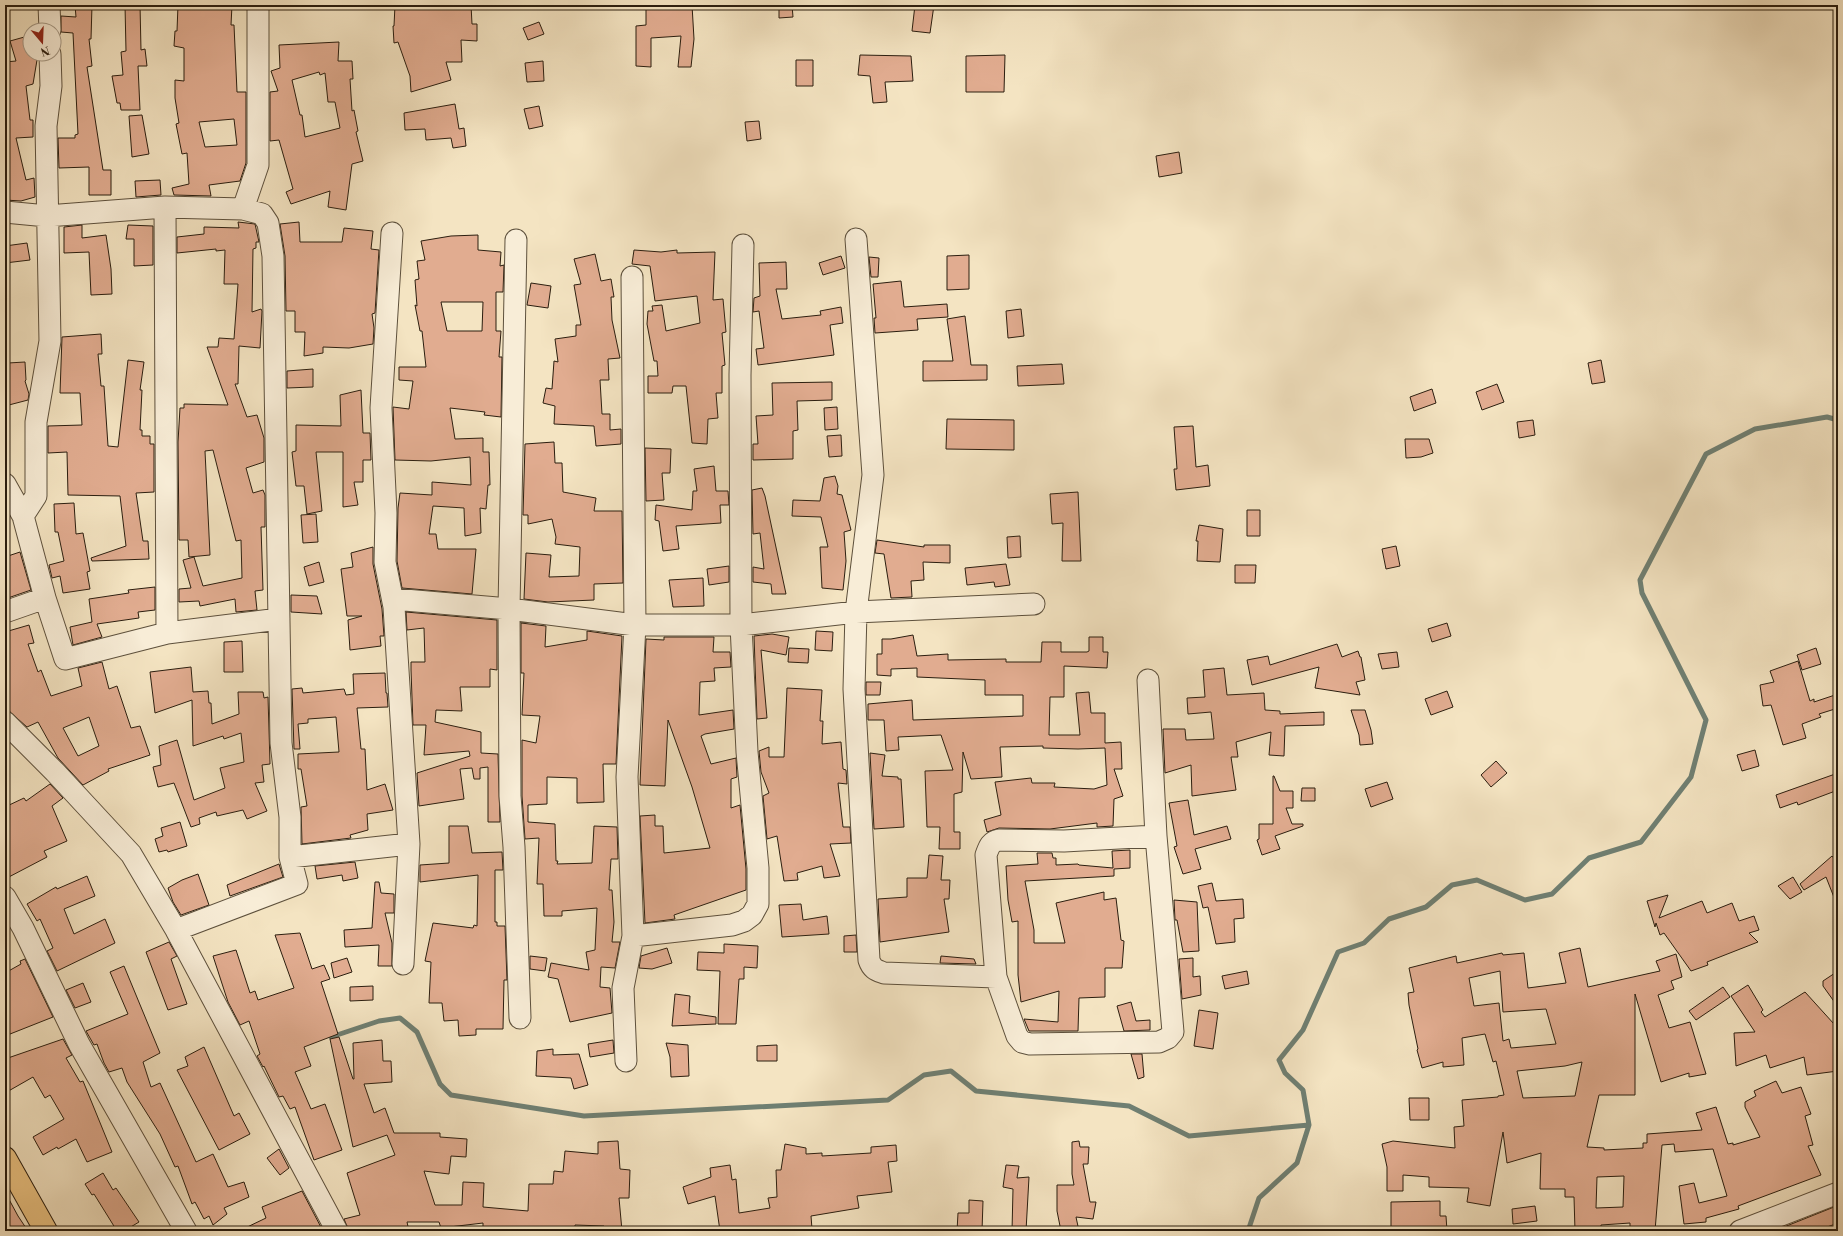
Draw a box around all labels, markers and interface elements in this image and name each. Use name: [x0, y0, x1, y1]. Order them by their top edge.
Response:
north arrow: [22, 22, 62, 62]
text: N: [38, 42, 51, 59]

